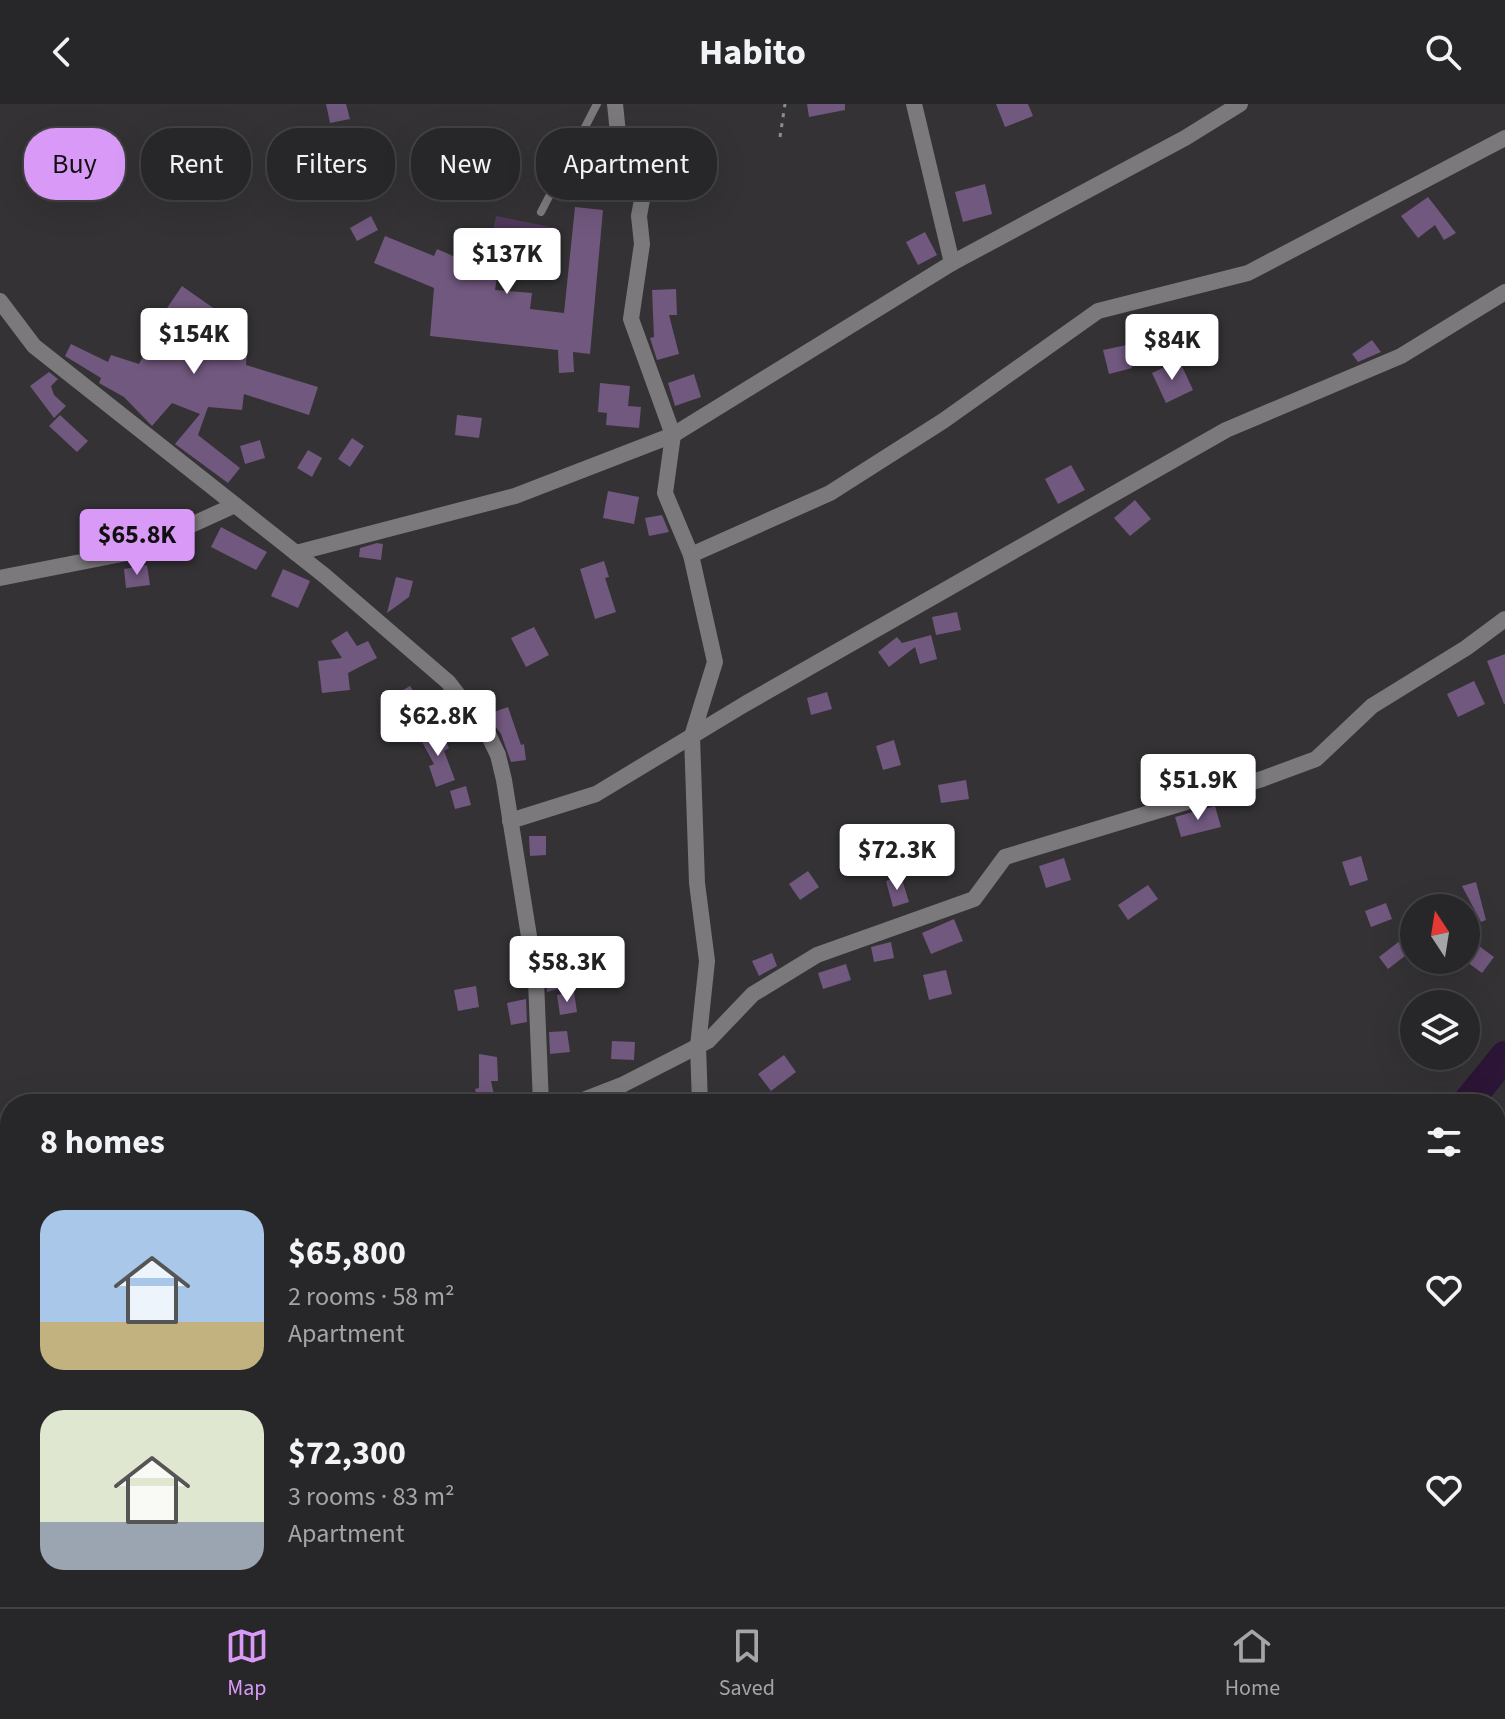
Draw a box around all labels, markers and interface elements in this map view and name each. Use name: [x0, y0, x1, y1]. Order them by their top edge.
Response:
text: Habito: [699, 27, 806, 78]
icon: back: [40, 30, 84, 74]
icon: search: [1421, 30, 1465, 74]
chip: Buy: [24, 128, 125, 200]
chip: Rent: [141, 128, 251, 200]
chip: Filters: [267, 128, 395, 200]
chip: New: [411, 128, 520, 200]
chip: Apartment: [536, 128, 717, 200]
pin: $137K: [451, 228, 563, 296]
text: $137K: [472, 235, 542, 272]
pin: $154K: [138, 308, 250, 376]
pin: $84K: [1125, 314, 1219, 382]
text: $154K: [159, 315, 229, 352]
text: $84K: [1143, 321, 1201, 358]
pin: $65.8K: [72, 509, 202, 577]
text: $65.8K: [98, 516, 176, 553]
pin: $62.8K: [373, 690, 503, 758]
text: $62.8K: [399, 697, 477, 734]
pin: $51.9K: [1133, 754, 1263, 822]
text: $51.9K: [1159, 761, 1237, 798]
pin: $72.3K: [832, 824, 962, 892]
text: $72.3K: [858, 831, 936, 868]
north arrow: [1400, 894, 1480, 974]
map controls: [1400, 894, 1480, 1070]
pin: $58.3K: [502, 936, 632, 1004]
text: $58.3K: [528, 943, 606, 980]
button: layers: [1400, 990, 1480, 1070]
text: 8 homes: [40, 1118, 165, 1167]
icon: filters: [1422, 1120, 1466, 1164]
text: $65,800: [288, 1229, 406, 1278]
icon: home: [104, 1242, 200, 1338]
icon: heart: [1422, 1268, 1466, 1312]
text: 2 rooms · 58 m²: [288, 1278, 455, 1315]
text: Apartment: [288, 1315, 405, 1352]
text: $72,300: [288, 1429, 406, 1478]
icon: home: [104, 1442, 200, 1538]
icon: heart: [1422, 1468, 1466, 1512]
text: 3 rooms · 83 m²: [288, 1478, 455, 1515]
text: Apartment: [288, 1515, 405, 1552]
tab: Map: [225, 1624, 269, 1704]
tab: Saved: [719, 1624, 775, 1704]
tab: Home: [1225, 1624, 1280, 1704]

